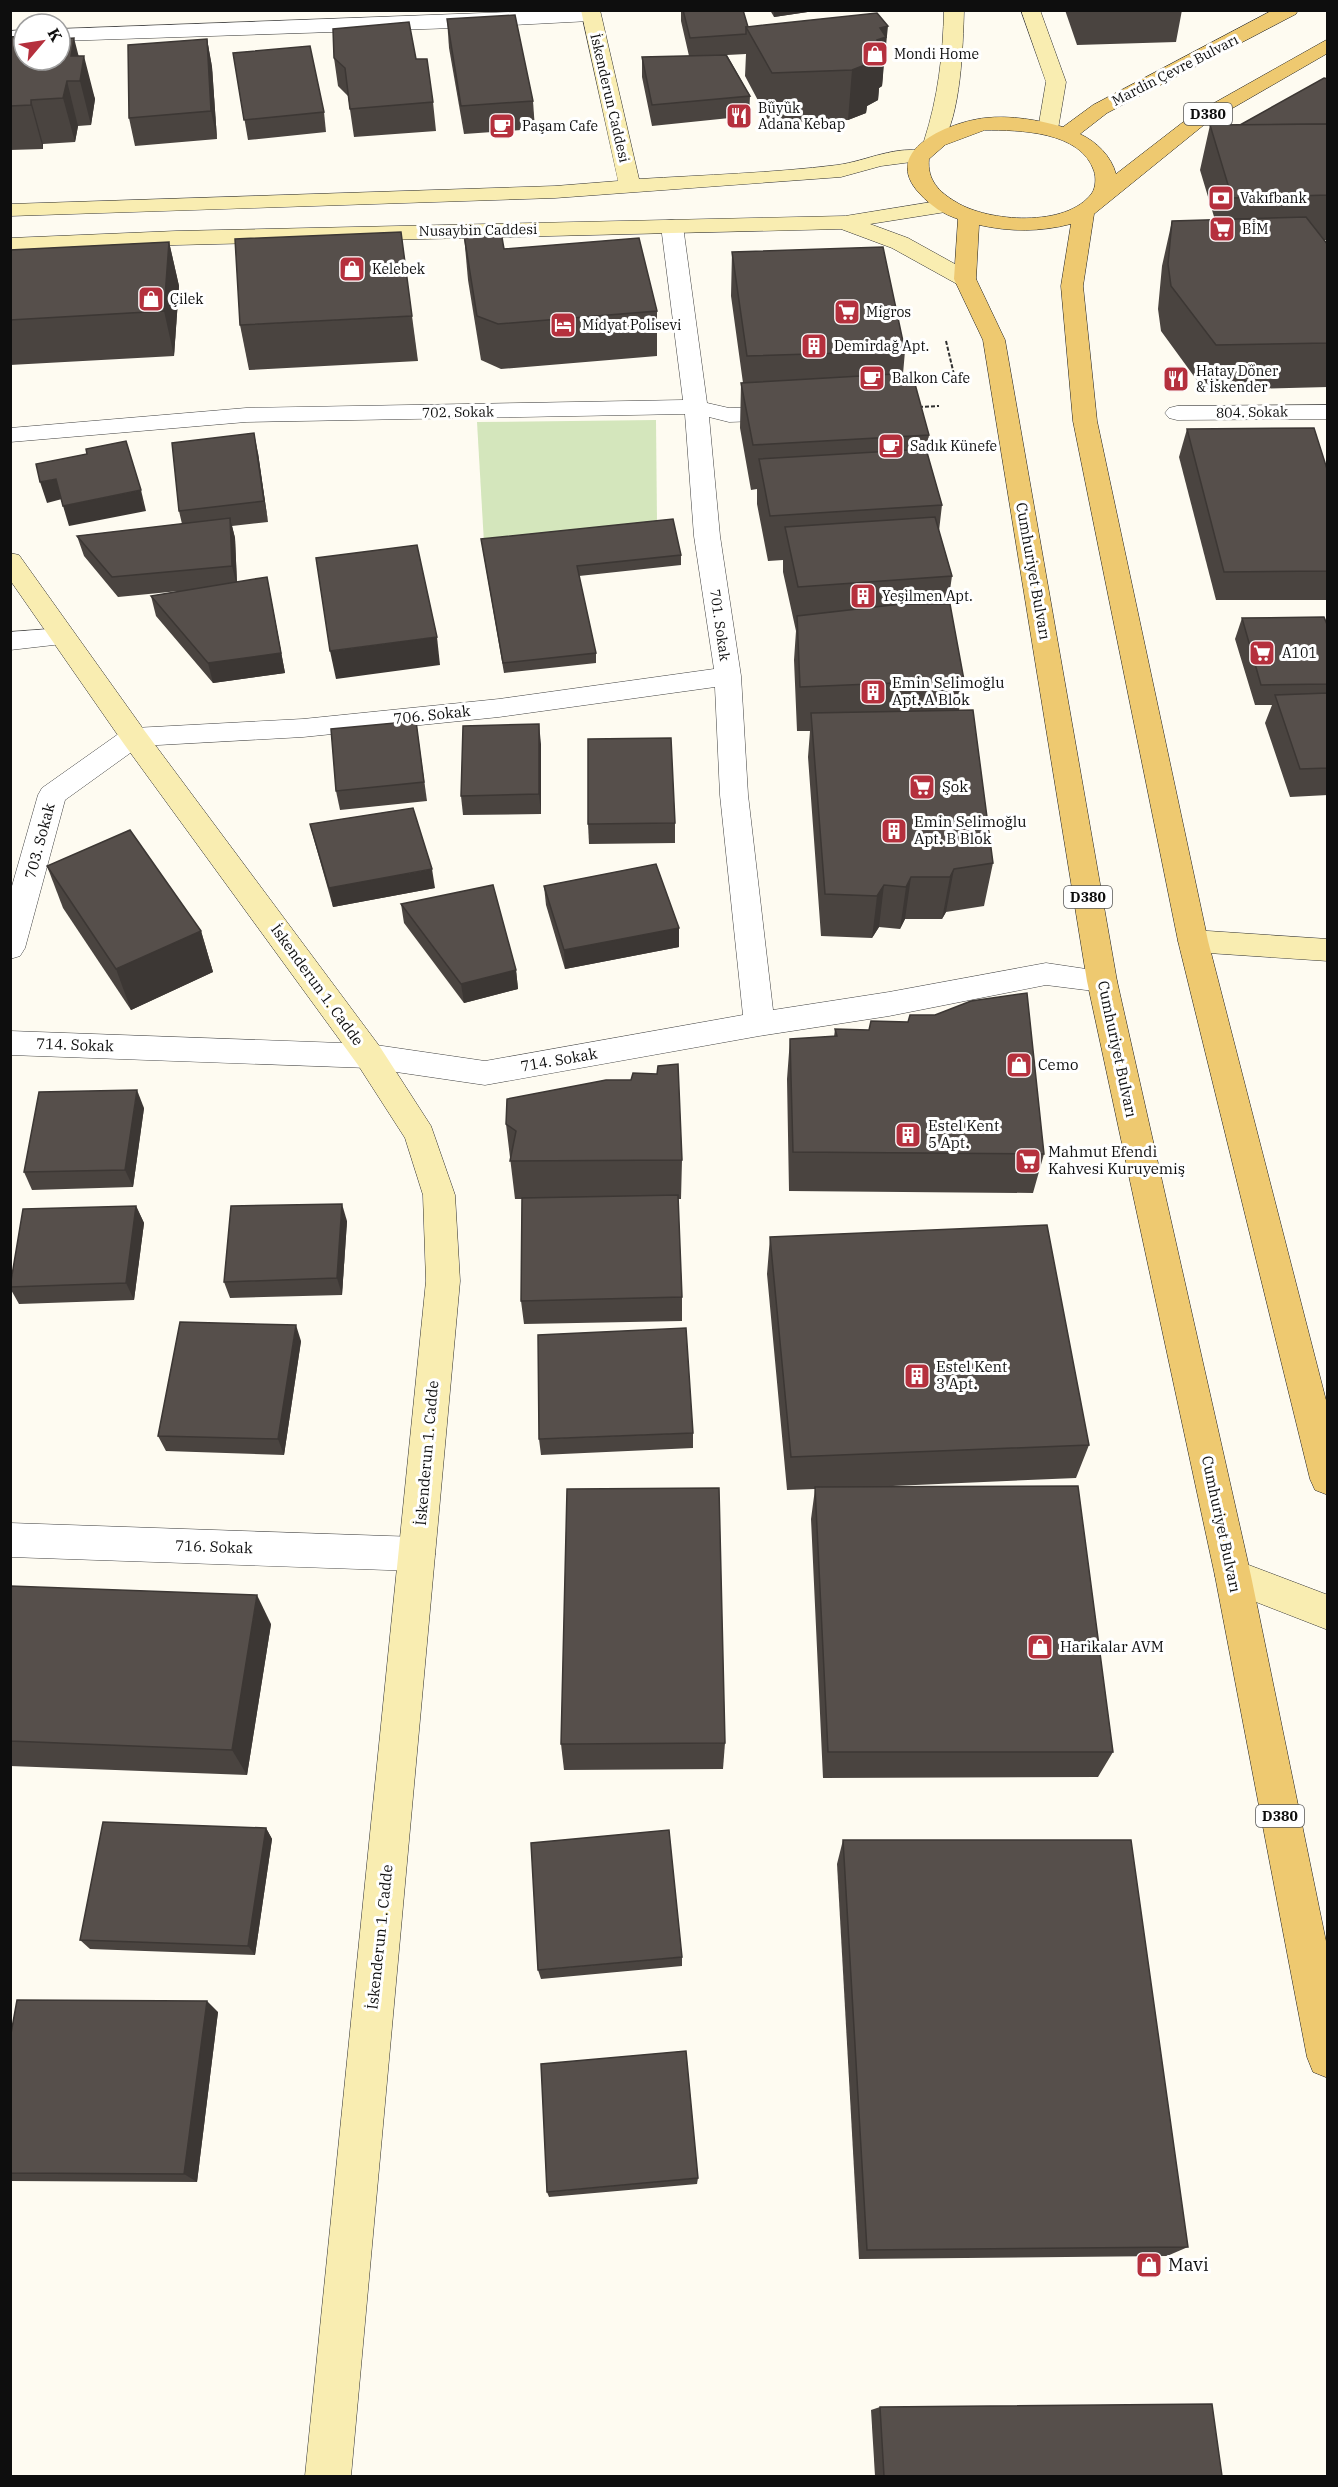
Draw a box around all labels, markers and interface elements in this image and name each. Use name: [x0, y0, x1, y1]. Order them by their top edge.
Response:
north arrow: [12, 12, 72, 72]
text: K: [43, 25, 67, 46]
street label: Mardin Çevre Bulvarı: [1109, 30, 1241, 110]
street label: İskenderun Caddesi: [586, 32, 634, 164]
shop icon: Mondi Home: [860, 39, 890, 69]
place label: Mondi Home: [894, 45, 979, 63]
place label: Büyük Adana Kebap: [758, 99, 845, 133]
restaurant icon: Büyük Adana Kebap: [724, 101, 754, 131]
road number: D380: [1184, 103, 1232, 125]
cafe icon: Paşam Cafe: [487, 111, 517, 141]
place label: Paşam Cafe: [522, 117, 598, 135]
bank icon: Vakıfbank: [1206, 183, 1236, 213]
place label: Vakıfbank: [1240, 189, 1308, 207]
supermarket icon: BİM: [1207, 214, 1237, 244]
street label: Nusaybin Caddesi: [418, 220, 538, 240]
place label: BİM: [1242, 220, 1268, 238]
shop icon: Kelebek: [337, 254, 367, 284]
place label: Kelebek: [372, 260, 426, 278]
shop icon: Çilek: [136, 284, 166, 314]
place label: Çilek: [170, 290, 204, 308]
supermarket icon: Migros: [832, 297, 862, 327]
place label: Migros: [866, 303, 911, 321]
hotel icon: Midyat Polisevi: [548, 310, 578, 340]
place label: Midyat Polisevi: [582, 316, 681, 334]
building icon: Demirdağ Apt.: [799, 331, 829, 361]
place label: Demirdağ Apt.: [834, 337, 929, 355]
place label: Hatay Döner & İskender: [1196, 362, 1279, 396]
cafe icon: Balkon Cafe: [857, 363, 887, 393]
restaurant icon: Hatay Döner & İskender: [1161, 364, 1191, 394]
place label: Balkon Cafe: [892, 369, 970, 387]
street label: 702. Sokak: [422, 402, 495, 422]
street label: 804. Sokak: [1216, 402, 1289, 422]
cafe icon: Sadık Künefe: [876, 431, 906, 461]
place label: Sadık Künefe: [910, 437, 997, 455]
street label: Cumhuriyet Bulvarı: [1012, 501, 1055, 641]
building icon: Yeşilmen Apt.: [848, 581, 878, 611]
place label: Yeşilmen Apt.: [882, 587, 973, 605]
street label: 701. Sokak: [706, 588, 734, 663]
supermarket icon: A101: [1247, 638, 1277, 668]
place label: A101: [1282, 644, 1317, 662]
place label: Emin Selimoğlu Apt. A Blok: [892, 673, 1005, 709]
building icon: Emin Selimoğlu Apt. A Blok: [858, 677, 888, 707]
street label: 706. Sokak: [392, 701, 472, 728]
supermarket icon: Şok: [907, 772, 937, 802]
place label: Şok: [942, 777, 968, 796]
street label: 703. Sokak: [20, 801, 59, 881]
place label: Emin Selimoğlu Apt. B Blok: [914, 812, 1027, 848]
building icon: Emin Selimoğlu Apt. B Blok: [879, 816, 909, 846]
road number: D380: [1064, 886, 1112, 908]
street label: İskenderun 1. Cadde: [267, 920, 368, 1049]
street label: Cumhuriyet Bulvarı: [1094, 979, 1141, 1119]
street label: 714. Sokak: [36, 1034, 114, 1055]
street label: 714. Sokak: [519, 1043, 599, 1076]
shop icon: Cemo: [1004, 1050, 1034, 1080]
place label: Cemo: [1038, 1055, 1078, 1074]
place label: Estel Kent 5 Apt.: [928, 1116, 999, 1152]
building icon: Estel Kent 5 Apt.: [893, 1120, 923, 1150]
place label: Mahmut Efendi Kahvesi Kuruyemiş: [1048, 1142, 1185, 1178]
supermarket icon: Mahmut Efendi Kahvesi Kuruyemiş: [1013, 1146, 1043, 1176]
place label: Estel Kent 3 Apt.: [936, 1357, 1007, 1393]
building icon: Estel Kent 3 Apt.: [902, 1361, 932, 1391]
street label: İskenderun 1. Cadde: [411, 1380, 442, 1526]
street label: Cumhuriyet Bulvarı: [1198, 1454, 1245, 1594]
street label: 716. Sokak: [175, 1536, 253, 1557]
shop icon: Harikalar AVM: [1025, 1632, 1055, 1662]
place label: Harikalar AVM: [1060, 1637, 1164, 1656]
road number: D380: [1256, 1805, 1304, 1827]
street label: İskenderun 1. Cadde: [362, 1864, 397, 2010]
shop icon: Mavi: [1134, 2250, 1164, 2280]
place label: Mavi: [1168, 2253, 1209, 2276]

